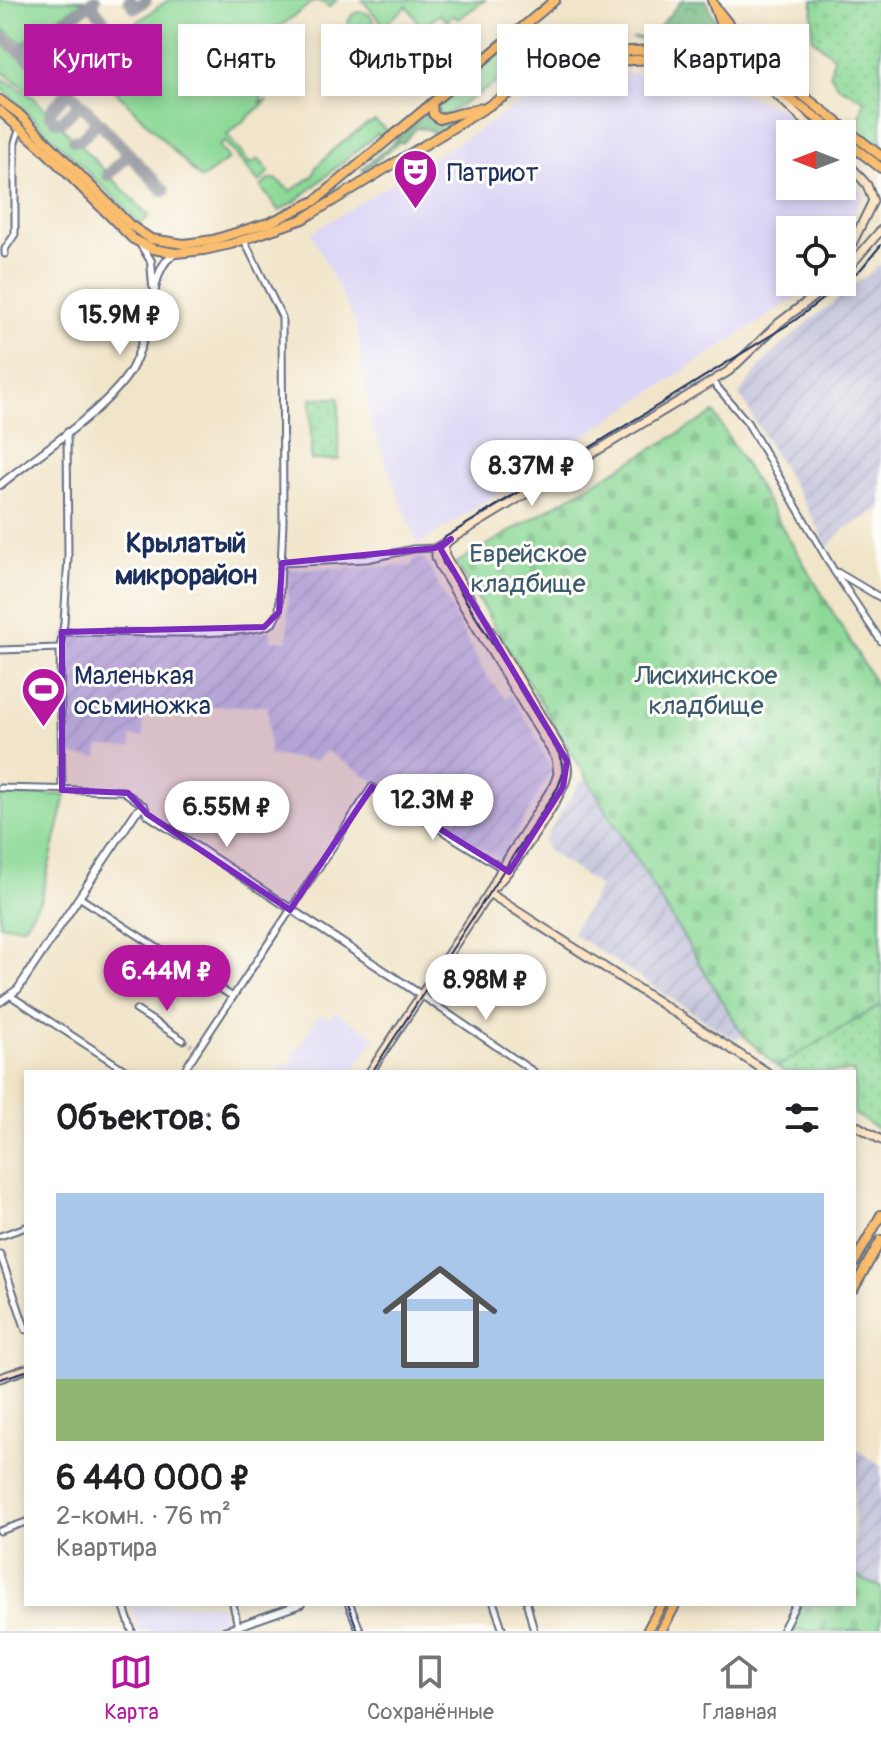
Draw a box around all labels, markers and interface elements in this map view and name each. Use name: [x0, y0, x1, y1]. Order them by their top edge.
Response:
chip: Купить: [24, 24, 162, 96]
chip: Снять: [178, 24, 305, 96]
chip: Фильтры: [321, 24, 481, 96]
chip: Новое: [497, 24, 628, 96]
chip: Квартира: [644, 24, 809, 96]
north arrow: [776, 120, 856, 200]
map controls: [776, 120, 856, 296]
theatre icon: Патриот: [392, 148, 440, 211]
place label: Патриот: [447, 157, 539, 189]
button: locate: [776, 216, 856, 296]
pin: 15.9M ₽: [46, 289, 194, 357]
text: 15.9M ₽: [78, 299, 162, 331]
pin: 8.37M ₽: [458, 440, 606, 508]
text: 8.37M ₽: [488, 450, 576, 482]
district label: Крылатый микрорайон: [115, 526, 257, 593]
park label: Еврейское кладбище: [469, 538, 587, 600]
place label: Маленькая осьминожка: [74, 660, 211, 722]
park label: Лисихинское кладбище: [634, 660, 778, 722]
sports icon: Маленькая осьминожка: [19, 666, 67, 729]
pin: 12.3M ₽: [359, 774, 507, 842]
pin: 6.55M ₽: [153, 781, 301, 849]
text: 12.3M ₽: [391, 784, 475, 816]
text: 6.55M ₽: [183, 791, 271, 823]
pin: 6.44M ₽: [93, 945, 241, 1013]
pin: 8.98M ₽: [412, 954, 560, 1022]
text: 6.44M ₽: [122, 955, 212, 987]
text: 8.98M ₽: [443, 964, 529, 996]
icon: filters: [780, 1096, 824, 1140]
text: Объектов: 6: [56, 1097, 241, 1140]
icon: home: [368, 1245, 512, 1389]
text: 6 440 000 ₽: [56, 1457, 251, 1500]
text: 2-комн. · 76 m²: [56, 1500, 231, 1532]
text: Квартира: [56, 1532, 157, 1564]
tab: Карта: [104, 1650, 159, 1726]
tab: Сохранённые: [367, 1650, 494, 1726]
tab: Главная: [702, 1650, 777, 1726]

